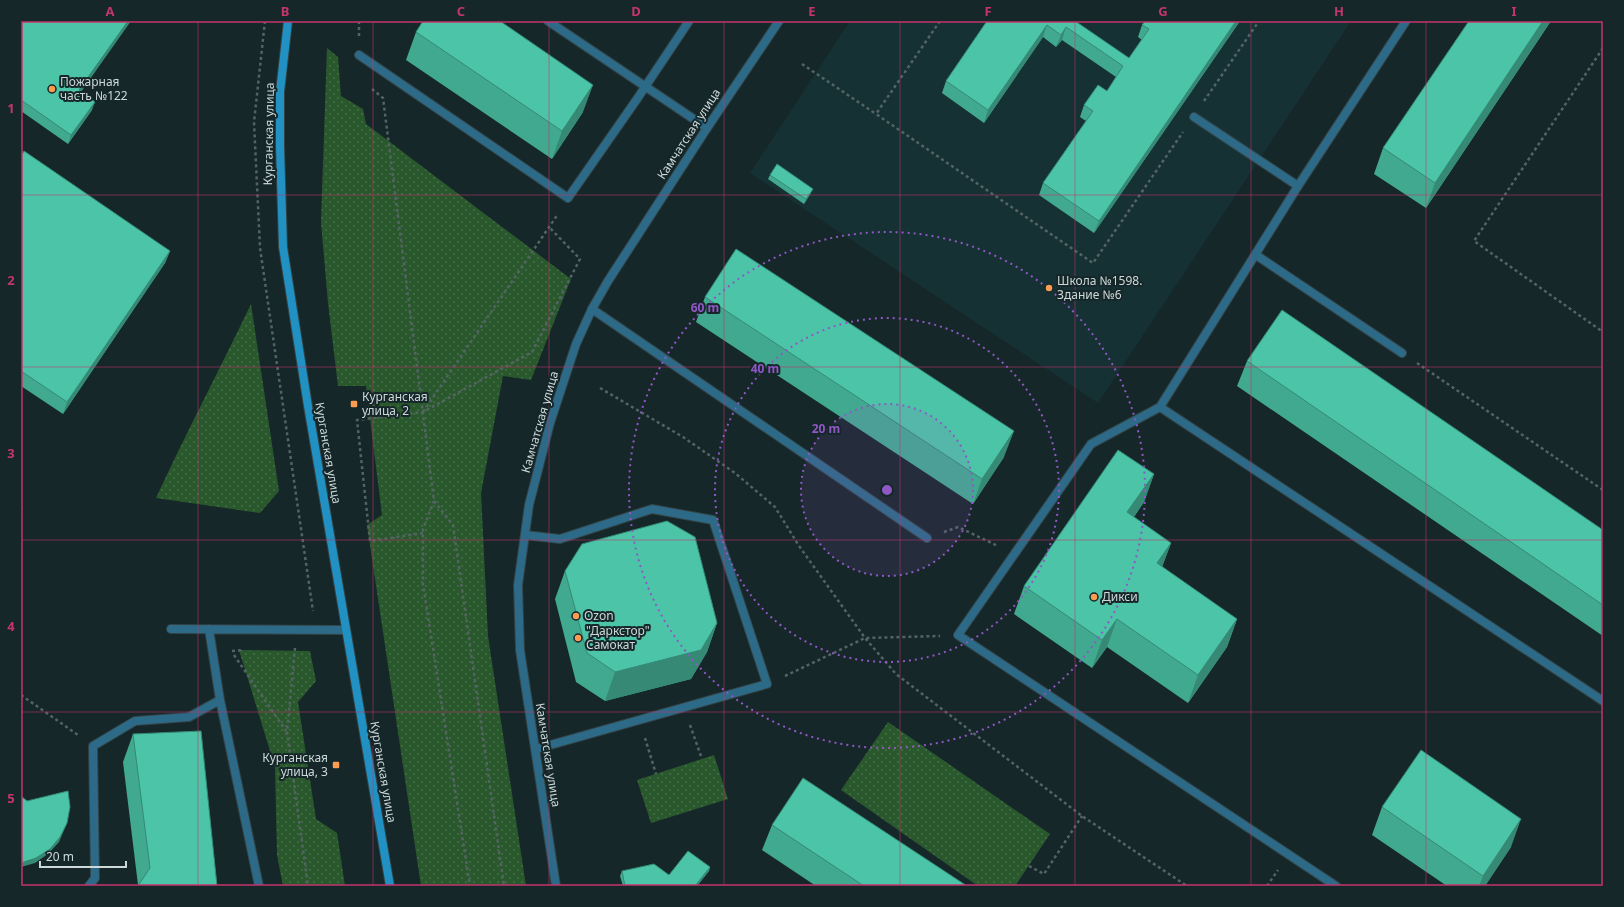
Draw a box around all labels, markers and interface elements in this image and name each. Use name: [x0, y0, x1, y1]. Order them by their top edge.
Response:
text: A: [106, 2, 115, 20]
text: B: [281, 2, 289, 20]
text: C: [457, 2, 465, 20]
text: D: [631, 2, 641, 20]
text: E: [808, 2, 816, 20]
text: F: [984, 2, 992, 20]
text: G: [1158, 2, 1168, 20]
text: H: [1334, 2, 1344, 20]
text: I: [1511, 2, 1517, 20]
place label: Пожарная часть №122: [60, 73, 128, 104]
street label: Курганская улица: [259, 82, 278, 186]
marker: Пожарная часть №122: [47, 84, 57, 94]
street label: Камчатская улица: [653, 85, 724, 182]
text: 1: [7, 99, 15, 117]
text: 2: [7, 271, 15, 289]
place label: Школа №1598. Здание №6: [1057, 272, 1142, 303]
marker: Школа №1598. Здание №6: [1044, 283, 1054, 293]
text: 60 m: [691, 299, 719, 316]
text: 40 m: [751, 360, 779, 377]
street label: Камчатская улица: [517, 369, 562, 475]
place label: Курганская улица, 2: [362, 388, 428, 419]
marker: Курганская улица, 2: [349, 399, 359, 409]
street label: Курганская улица: [311, 401, 346, 505]
text: 20 m: [812, 420, 840, 437]
text: 3: [7, 444, 15, 462]
centre of rings: [880, 483, 894, 497]
place label: Дикси: [1102, 588, 1138, 605]
marker: Дикси: [1089, 592, 1099, 602]
place label: Ozon: [584, 607, 614, 624]
marker: Ozon: [571, 611, 581, 621]
text: 4: [7, 617, 15, 635]
place label: "Даркстор" Самокат: [586, 622, 650, 653]
marker: "Даркстор" Самокат: [573, 633, 583, 643]
street label: Камчатская улица: [532, 702, 565, 808]
street label: Курганская улица: [366, 720, 401, 824]
place label: Курганская улица, 3: [262, 749, 328, 780]
marker: Курганская улица, 3: [331, 760, 341, 770]
text: 5: [7, 789, 15, 807]
scale bar: [40, 843, 126, 869]
text: 20 m: [46, 848, 74, 865]

